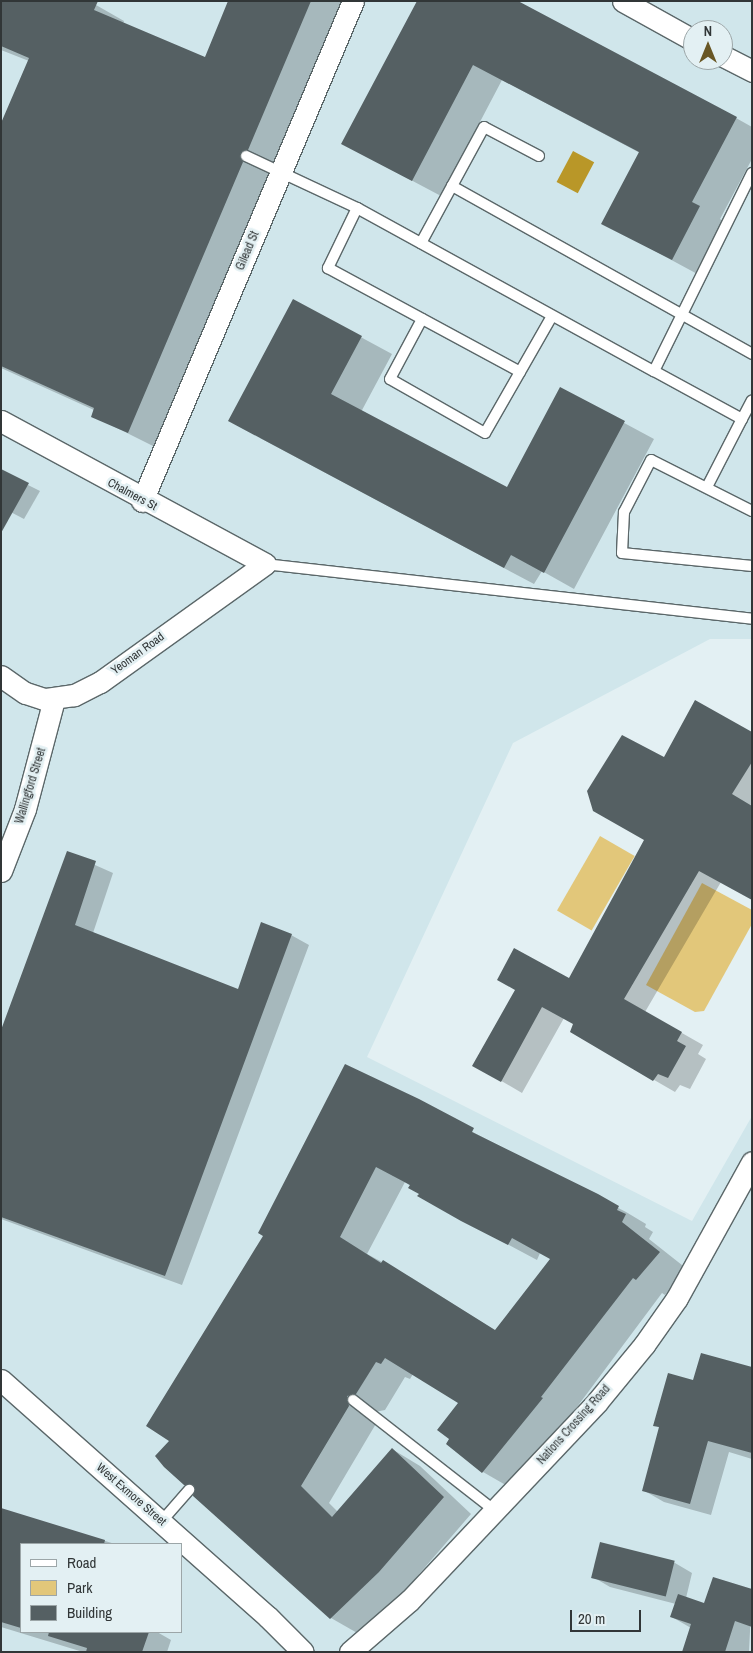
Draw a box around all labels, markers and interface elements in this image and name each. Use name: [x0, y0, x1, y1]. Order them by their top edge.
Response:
north arrow: [683, 20, 733, 70]
text: N: [704, 22, 712, 40]
street label: Gilead St: [233, 229, 263, 273]
street label: Chalmers St: [105, 476, 159, 514]
street label: Yeoman Road: [109, 630, 167, 678]
street label: Wallingford Street: [13, 746, 49, 826]
street label: Nations Crossing Road: [534, 1382, 614, 1468]
street label: West Exmore Street: [93, 1461, 169, 1529]
legend: [20, 1543, 182, 1633]
text: Road: [67, 1552, 96, 1573]
text: Park: [67, 1577, 92, 1598]
scale bar: [573, 1600, 644, 1632]
text: Building: [67, 1602, 112, 1623]
text: 20 m: [578, 1608, 605, 1629]

